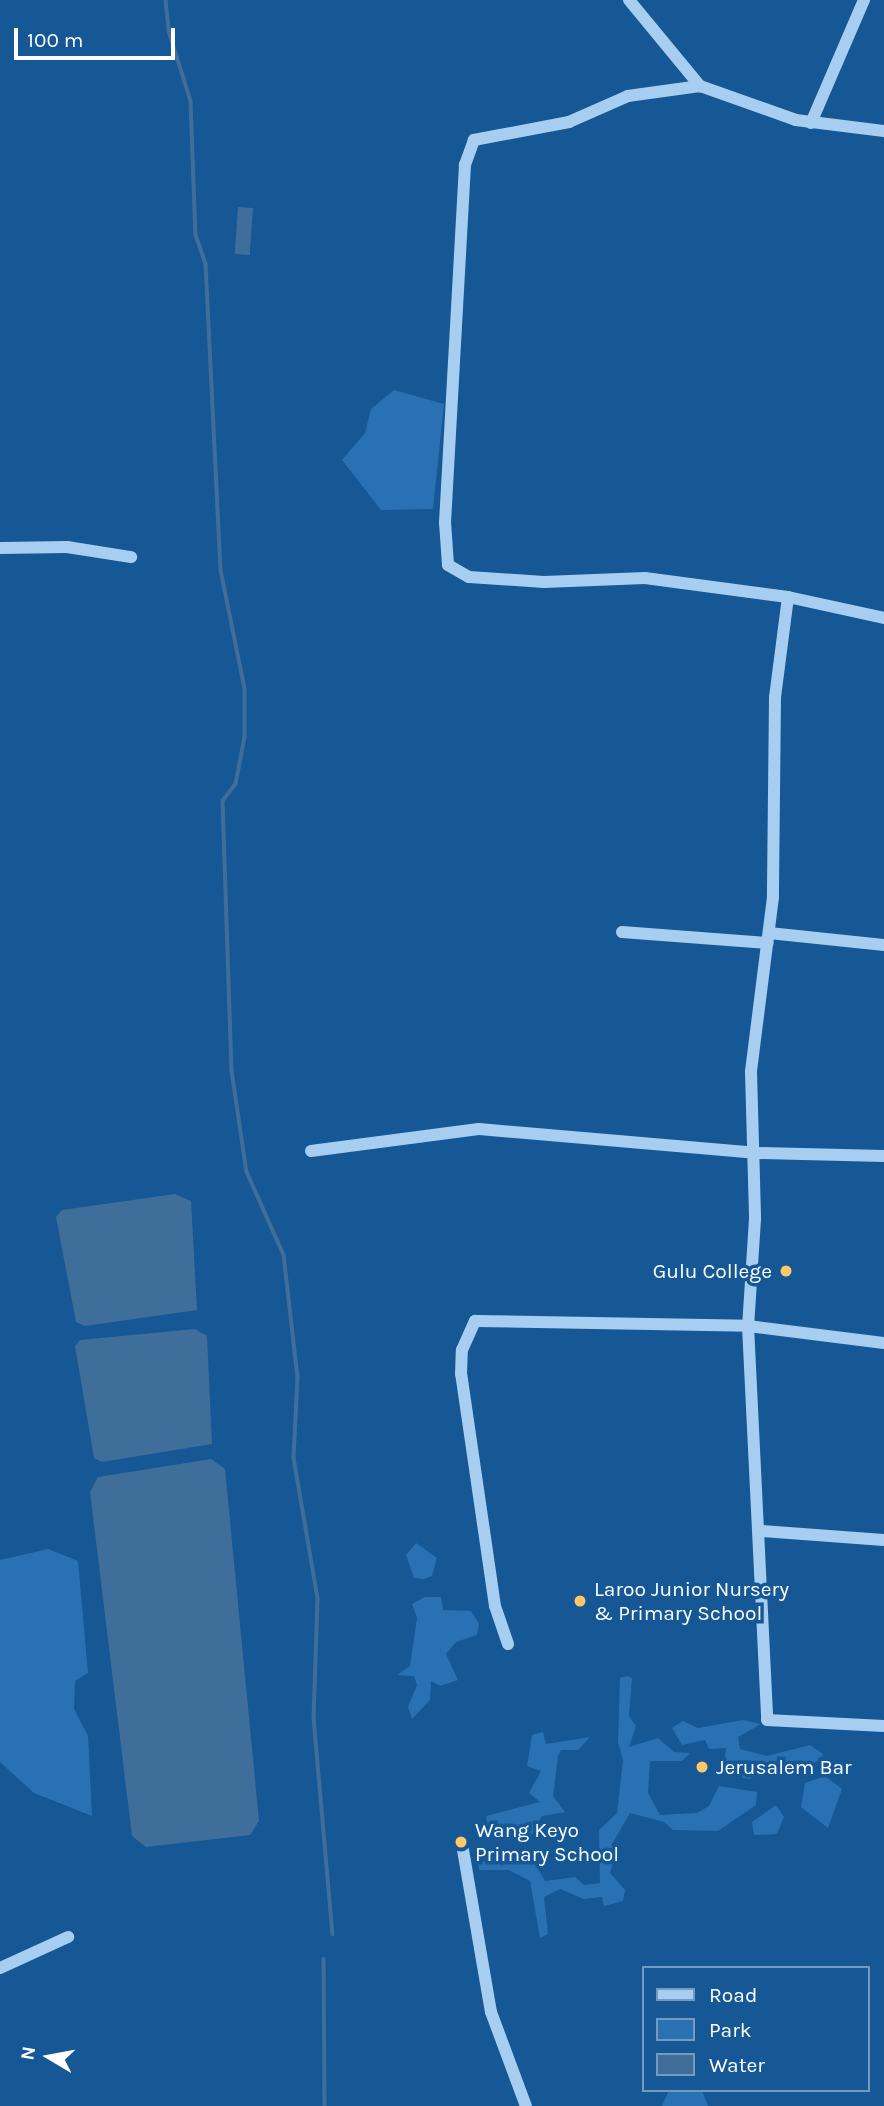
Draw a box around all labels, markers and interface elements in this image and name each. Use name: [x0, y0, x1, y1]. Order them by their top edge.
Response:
scale bar: [18, 14, 178, 58]
text: 100 m: [27, 28, 84, 52]
place label: Gulu College: [653, 1258, 772, 1284]
marker: Gulu College: [778, 1263, 794, 1279]
place label: Laroo Junior Nursery & Primary School: [594, 1576, 789, 1626]
marker: Laroo Junior Nursery & Primary School: [572, 1593, 588, 1609]
place label: Jerusalem Bar: [716, 1754, 852, 1780]
marker: Jerusalem Bar: [694, 1759, 710, 1775]
place label: Wang Keyo Primary School: [475, 1817, 619, 1867]
marker: Wang Keyo Primary School: [453, 1834, 469, 1850]
legend: [642, 1966, 870, 2092]
text: Road: [709, 1983, 757, 2007]
text: Park: [709, 2018, 752, 2042]
north arrow: [14, 2022, 84, 2092]
text: N: [16, 2045, 40, 2062]
text: Water: [709, 2053, 765, 2077]

